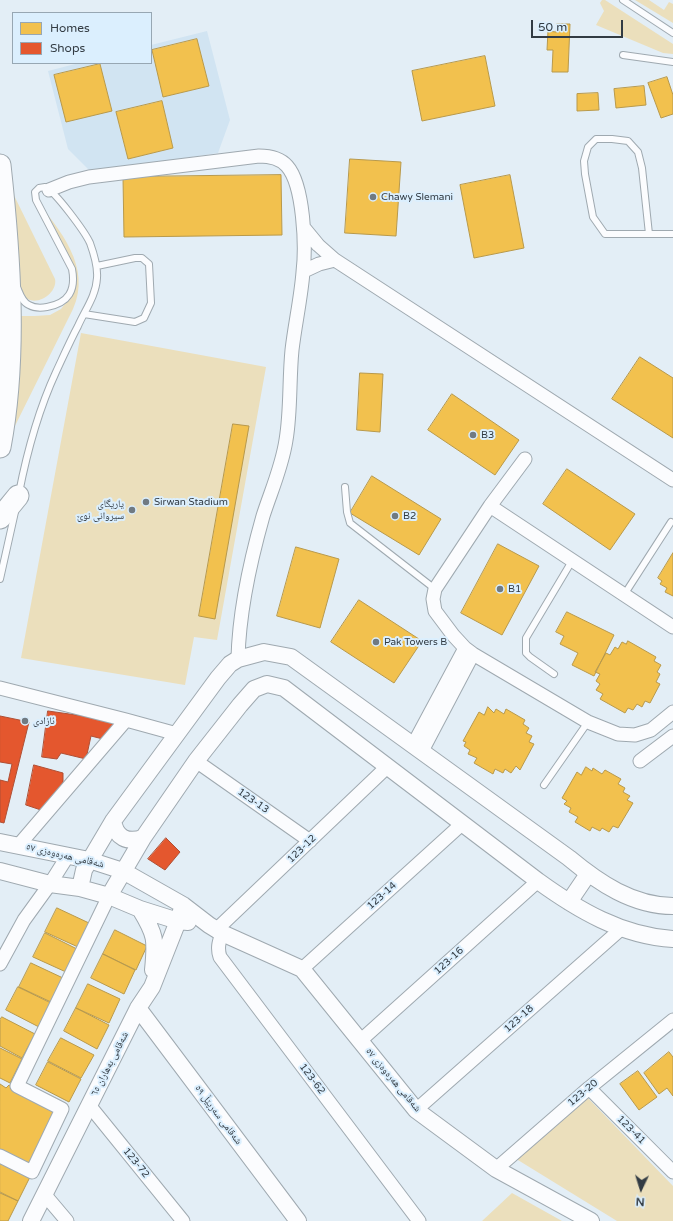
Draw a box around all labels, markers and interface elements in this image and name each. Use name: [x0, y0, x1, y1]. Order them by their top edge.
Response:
legend: [12, 12, 152, 64]
scale bar: [533, 12, 625, 38]
text: 50 m: [538, 20, 567, 34]
text: Homes: [50, 21, 90, 35]
text: Shops: [50, 41, 85, 55]
place label: Chawy Slemani: [381, 191, 453, 203]
marker: Chawy Slemani: [368, 192, 378, 202]
place label: B3: [481, 429, 494, 441]
marker: B3: [468, 430, 478, 440]
place label: Sirwan Stadium: [154, 496, 228, 508]
marker: Sirwan Stadium: [141, 497, 151, 507]
place label: یاریگای سیروانی نوێ: [77, 498, 124, 522]
marker: یاریگای سیروانی نوێ: [127, 505, 137, 515]
place label: B2: [403, 510, 416, 522]
marker: B2: [390, 511, 400, 521]
place label: B1: [508, 583, 521, 595]
marker: B1: [495, 584, 505, 594]
place label: Pak Towers B: [384, 636, 447, 648]
marker: Pak Towers B: [371, 637, 381, 647]
place label: ئازادی: [33, 715, 55, 727]
marker: ئازادی: [20, 716, 30, 726]
street label: 123-13: [235, 786, 271, 816]
street label: 123-12: [285, 832, 319, 866]
street label: شەقامی هەرەوەزی ٥٧: [25, 841, 105, 871]
street label: 123-14: [365, 880, 399, 912]
street label: 123-16: [432, 945, 466, 977]
street label: 123-18: [502, 1003, 536, 1035]
street label: شەقامی بەهاران ٦٥: [89, 1030, 131, 1098]
street label: شەقامی هەرەوەزی ٥٧: [363, 1046, 423, 1114]
street label: 123-62: [297, 1061, 327, 1097]
street label: 123-20: [566, 1077, 600, 1109]
street label: شەقامی سەرپێڵ ٥٩: [192, 1083, 244, 1147]
street label: 123-41: [614, 1113, 648, 1147]
street label: 123-72: [120, 1146, 152, 1180]
north arrow: [621, 1169, 661, 1209]
text: N: [635, 1195, 645, 1208]

